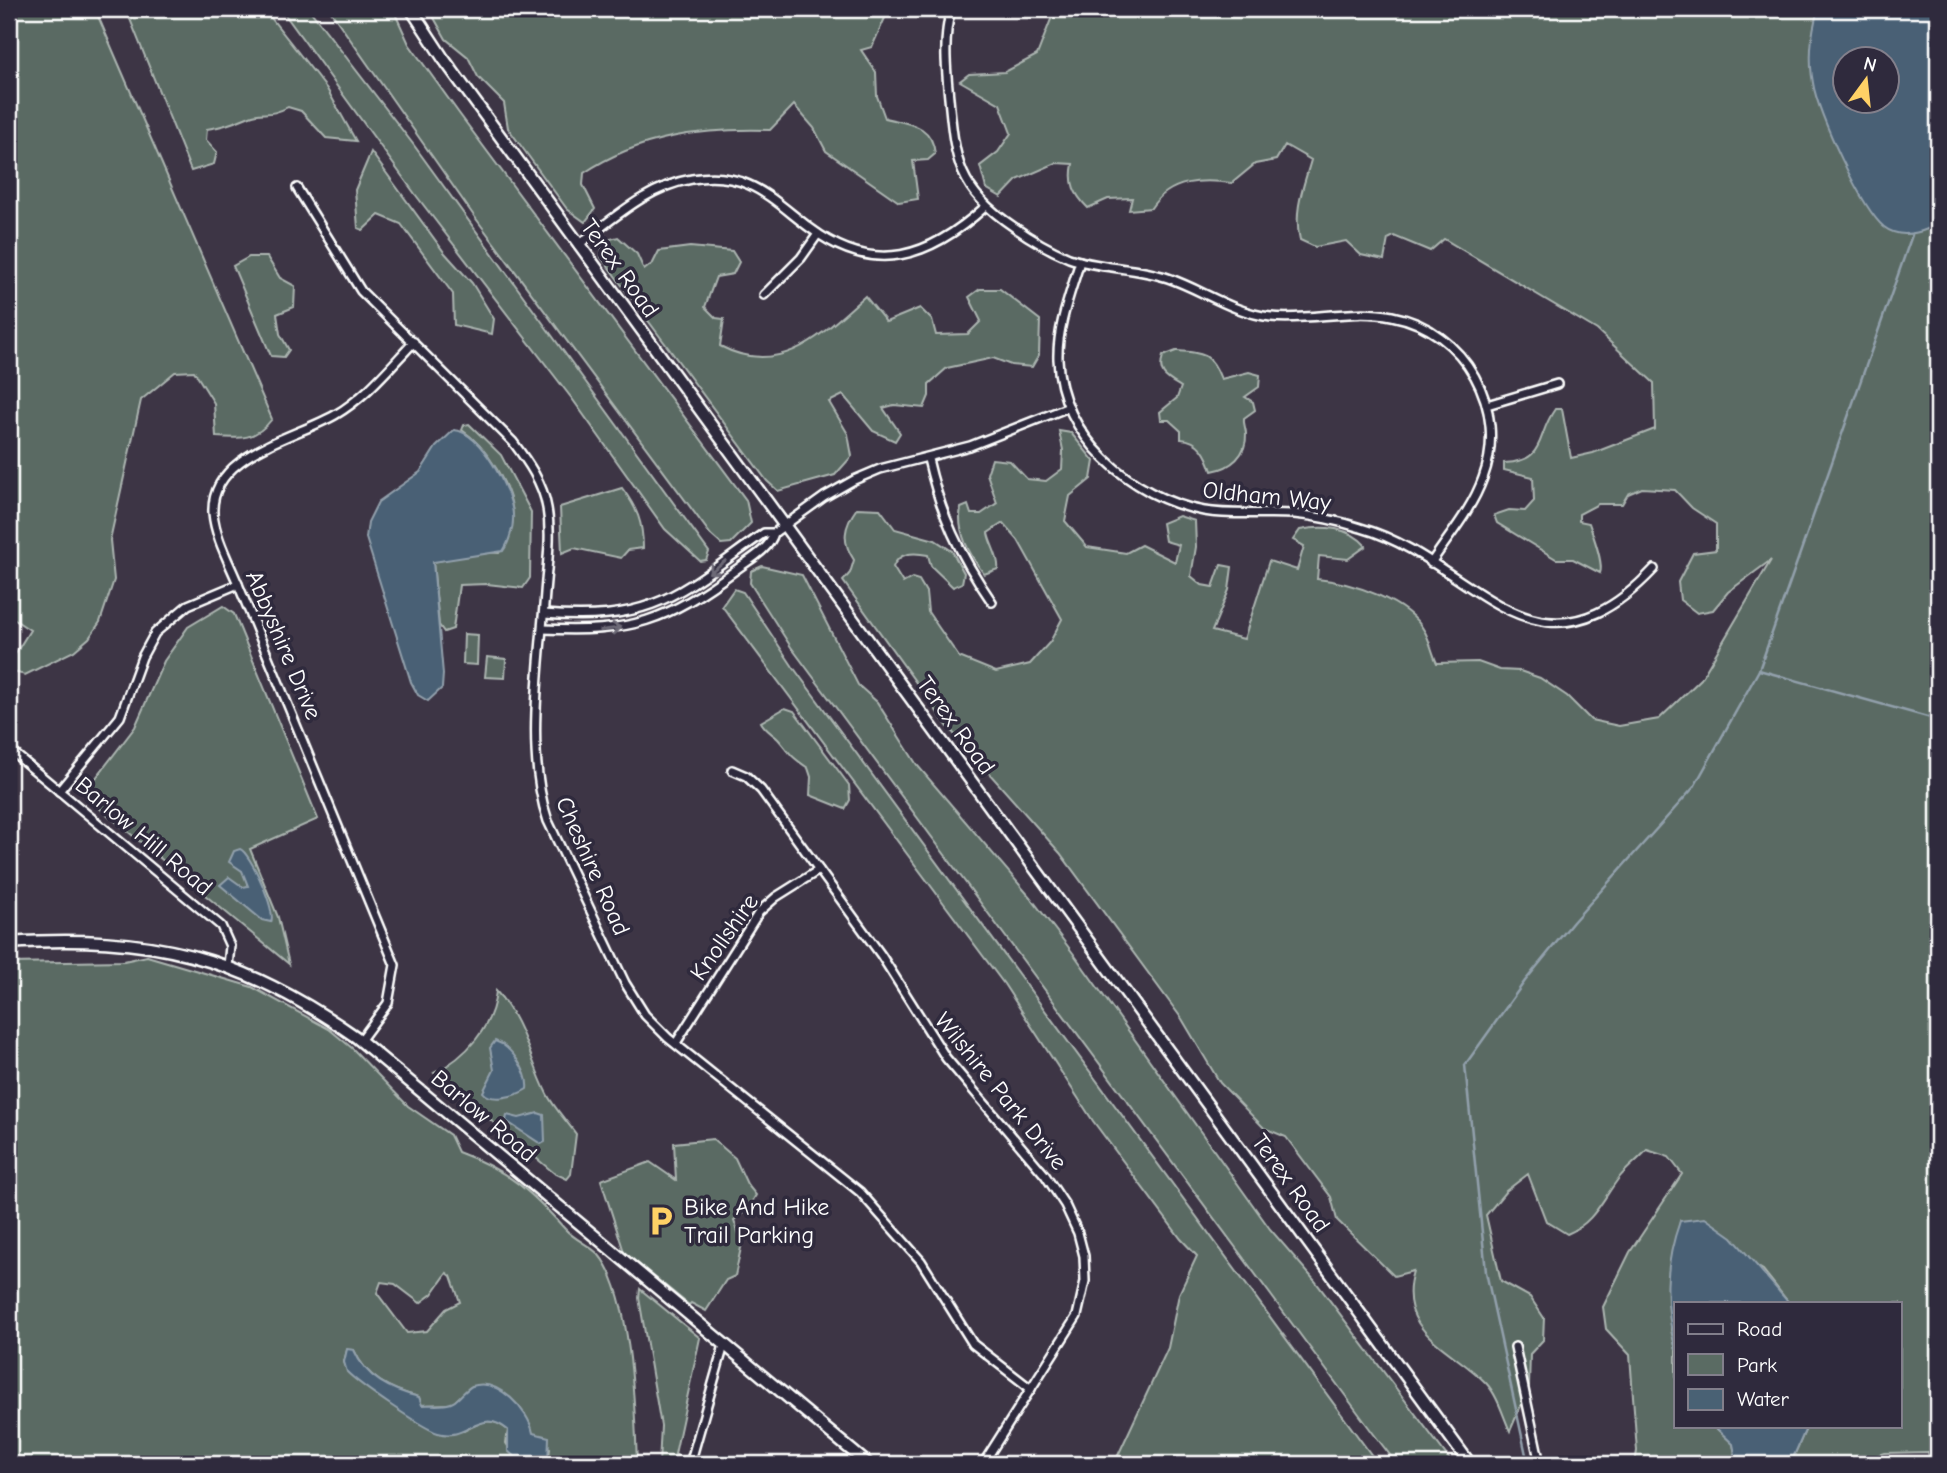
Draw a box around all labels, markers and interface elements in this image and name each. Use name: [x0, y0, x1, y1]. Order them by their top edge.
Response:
north arrow: [1832, 46, 1902, 116]
text: N: [1861, 52, 1879, 77]
street label: Terex Road: [575, 213, 665, 323]
street label: Oldham Way: [1201, 475, 1333, 517]
one-way arrow: [708, 560, 726, 575]
street label: Abbyshire Drive: [240, 566, 328, 724]
one-way arrow: [599, 622, 622, 635]
street label: Terex Road: [911, 670, 1001, 780]
street label: Barlow Hill Road: [70, 771, 218, 901]
street label: Cheshire Road: [550, 792, 636, 940]
street label: Knollshire: [684, 888, 764, 986]
street label: Wilshire Park Drive: [929, 1007, 1073, 1175]
street label: Barlow Road: [426, 1064, 542, 1168]
street label: Terex Road: [1246, 1128, 1336, 1238]
place label: Bike And Hike Trail Parking: [684, 1193, 829, 1249]
parking icon: Bike And Hike Trail Parking: [644, 1204, 678, 1238]
legend: [1674, 1302, 1902, 1428]
text: Road: [1737, 1317, 1782, 1341]
text: Park: [1737, 1353, 1777, 1377]
text: Water: [1737, 1387, 1790, 1411]

